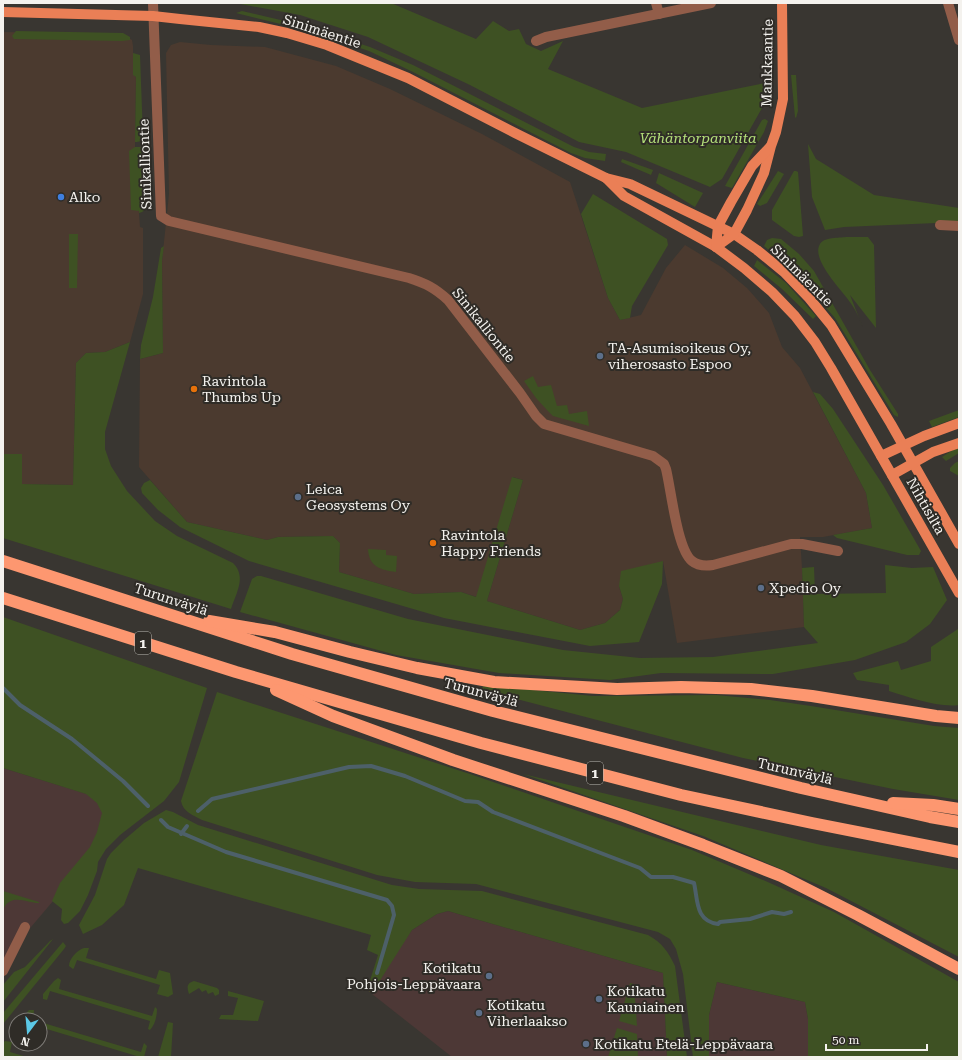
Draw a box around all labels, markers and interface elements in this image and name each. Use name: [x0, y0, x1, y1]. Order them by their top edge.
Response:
street label: Sinimäentie: [281, 11, 363, 51]
street label: Mankkaantie: [758, 19, 776, 107]
street label: Sinikalliontie: [135, 118, 155, 210]
park label: Vähäntorpanviita: [640, 130, 756, 146]
place label: Alko: [69, 189, 100, 205]
marker: Alko: [56, 192, 66, 202]
street label: Sinimäentie: [768, 241, 837, 310]
street label: Sinikalliontie: [449, 285, 519, 366]
place label: TA-Asumisoikeus Oy, viherosasto Espoo: [608, 340, 751, 372]
marker: TA-Asumisoikeus Oy, viherosasto Espoo: [595, 351, 605, 361]
place label: Ravintola Thumbs Up: [202, 373, 281, 405]
marker: Ravintola Thumbs Up: [189, 384, 199, 394]
street label: Nihtisilta: [903, 475, 949, 537]
place label: Leica Geosystems Oy: [306, 481, 411, 513]
marker: Leica Geosystems Oy: [293, 492, 303, 502]
place label: Ravintola Happy Friends: [441, 527, 541, 559]
marker: Ravintola Happy Friends: [428, 538, 438, 548]
street label: Turunväylä: [132, 580, 210, 619]
place label: Xpedio Oy: [769, 580, 842, 596]
marker: Xpedio Oy: [756, 583, 766, 593]
road number: 1: [135, 632, 151, 654]
street label: Turunväylä: [442, 674, 520, 710]
street label: Turunväylä: [756, 755, 835, 788]
road number: 1: [587, 762, 603, 784]
place label: Kotikatu Pohjois-Leppävaara: [347, 960, 481, 992]
marker: Kotikatu Pohjois-Leppävaara: [484, 971, 494, 981]
place label: Kotikatu Kauniainen: [607, 983, 685, 1015]
marker: Kotikatu Kauniainen: [594, 994, 604, 1004]
place label: Kotikatu Viherlaakso: [487, 997, 567, 1029]
marker: Kotikatu Viherlaakso: [474, 1008, 484, 1018]
north arrow: [8, 1012, 48, 1052]
scale bar: [826, 1026, 927, 1052]
text: 50 m: [832, 1033, 859, 1047]
text: N: [19, 1034, 31, 1049]
place label: Kotikatu Etelä-Leppävaara: [594, 1036, 774, 1052]
marker: Kotikatu Etelä-Leppävaara: [581, 1039, 591, 1049]

